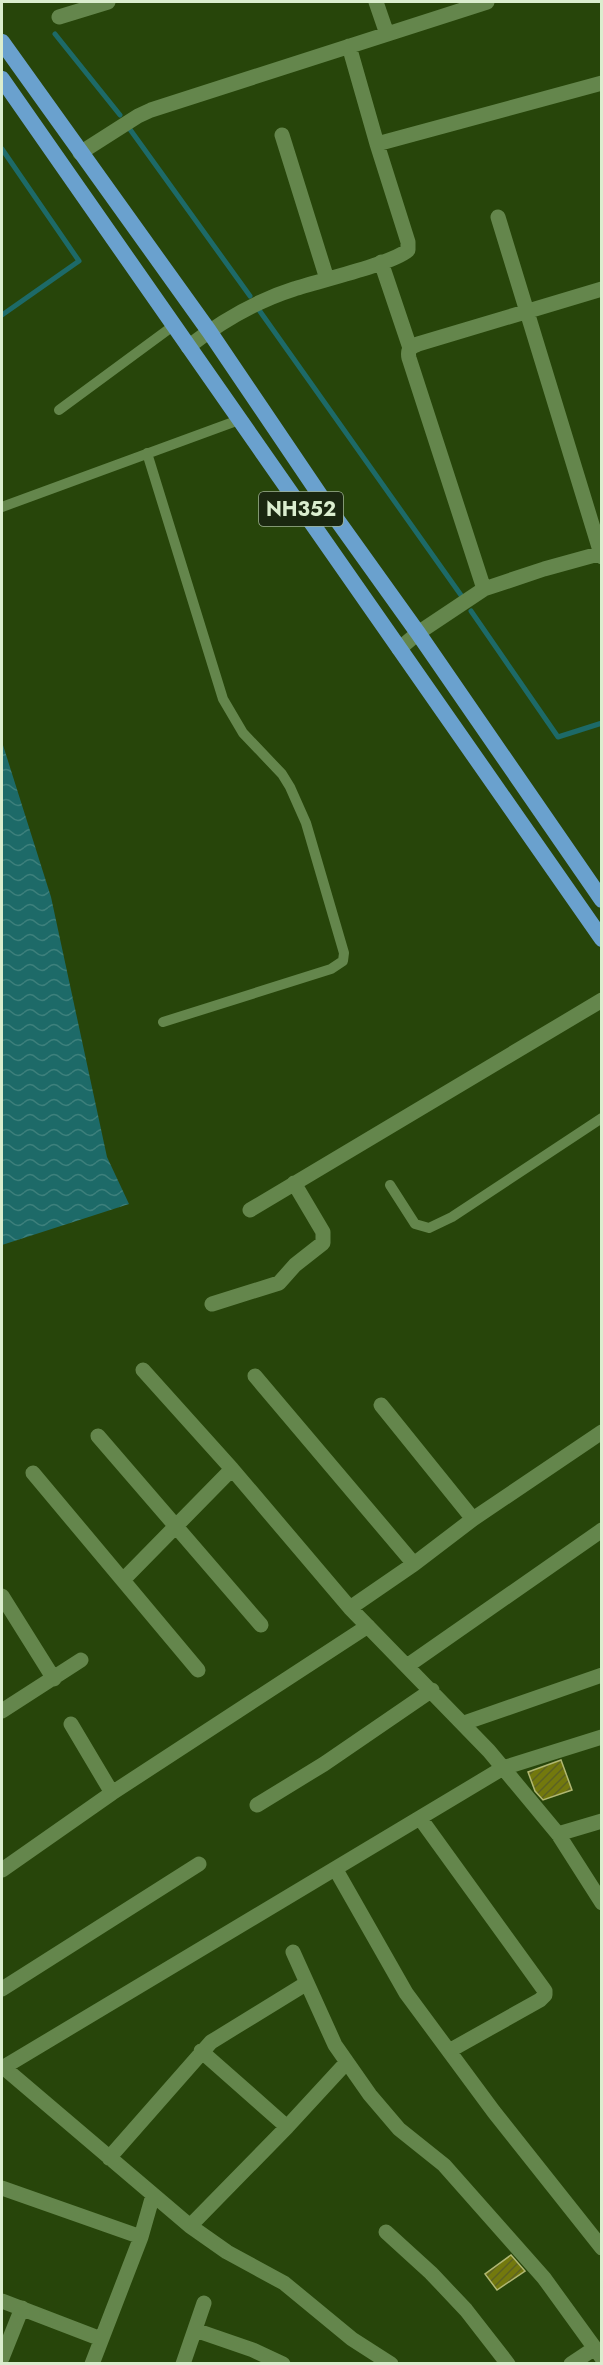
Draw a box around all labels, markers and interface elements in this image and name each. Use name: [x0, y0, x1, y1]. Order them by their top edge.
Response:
road number: NH352: [259, 492, 343, 526]

